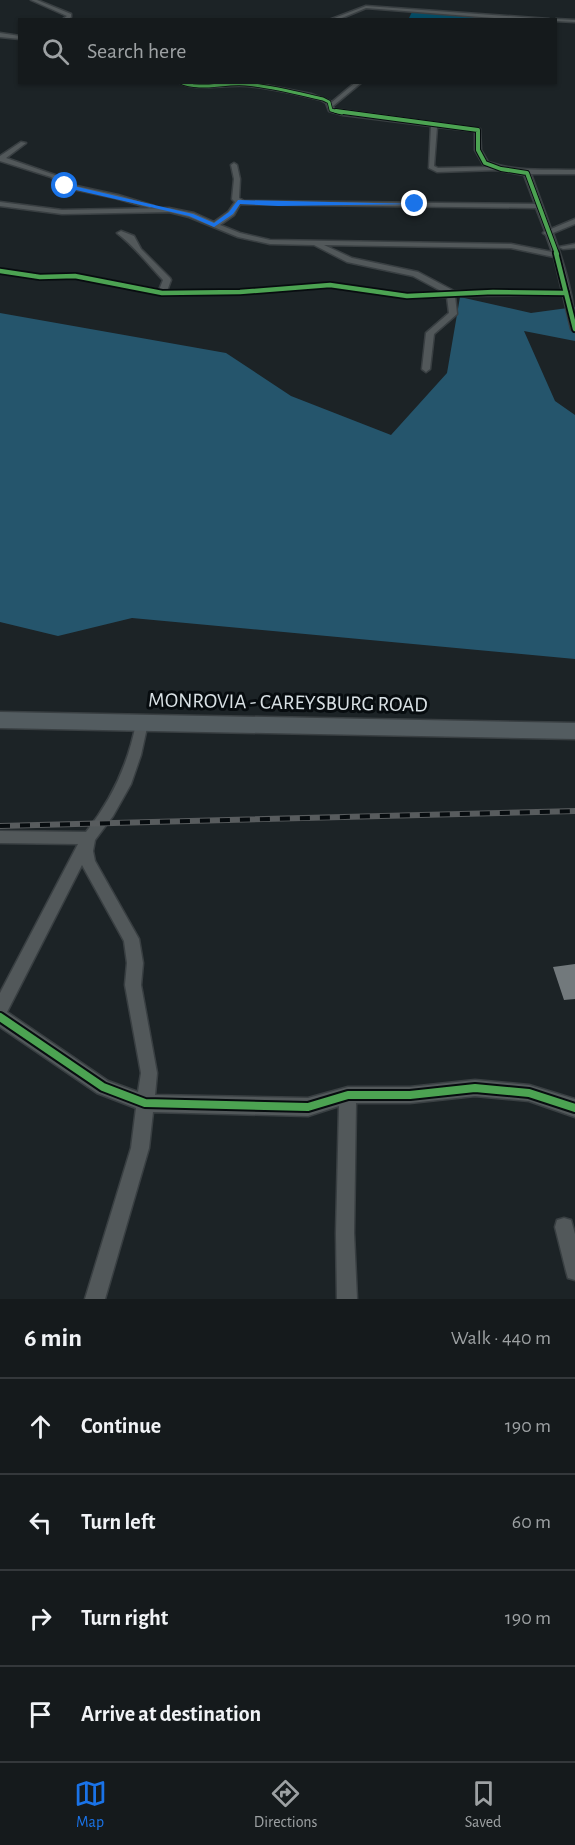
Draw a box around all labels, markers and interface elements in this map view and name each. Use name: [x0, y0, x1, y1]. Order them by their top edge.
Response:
search box: [18, 18, 557, 84]
icon: search: [39, 35, 72, 68]
text: Search here: [87, 40, 186, 62]
route start: [51, 172, 77, 198]
route end: [401, 190, 427, 216]
street label: MONROVIA - CAREYSBURG ROAD: [148, 690, 428, 715]
text: 6 min: [24, 1325, 82, 1351]
text: Walk · 440 m: [451, 1328, 551, 1348]
icon: ahead: [24, 1410, 57, 1443]
text: Continue: [81, 1415, 161, 1437]
text: 190 m: [505, 1416, 551, 1436]
icon: left: [24, 1506, 57, 1539]
text: Turn left: [81, 1511, 155, 1533]
text: 60 m: [512, 1512, 551, 1532]
icon: right: [24, 1602, 57, 1635]
text: Turn right: [81, 1607, 168, 1629]
text: 190 m: [505, 1608, 551, 1628]
icon: arrive: [24, 1698, 57, 1731]
text: Arrive at destination: [81, 1703, 261, 1725]
tab: Map: [74, 1777, 107, 1832]
tab: Directions: [254, 1777, 318, 1832]
tab: Saved: [465, 1777, 501, 1832]

